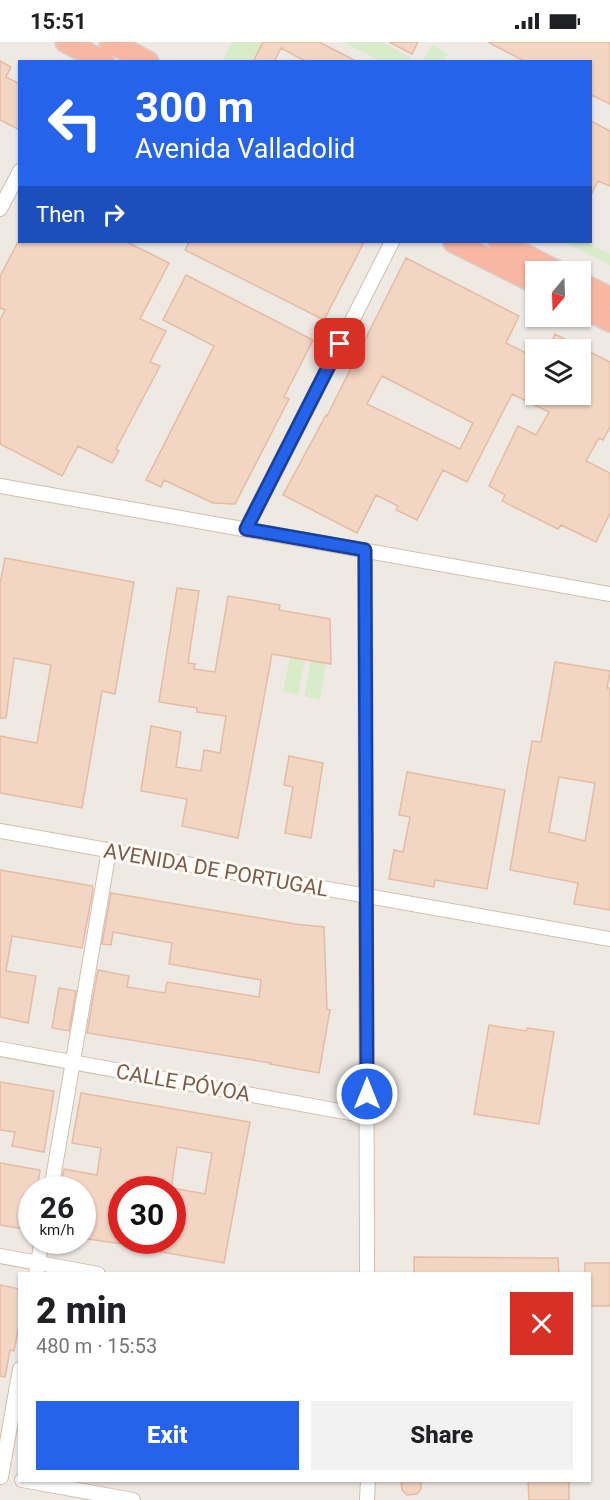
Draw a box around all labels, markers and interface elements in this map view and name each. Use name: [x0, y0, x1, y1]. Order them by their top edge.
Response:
text: 15:51: [30, 9, 87, 34]
text: 300 m: [135, 83, 254, 132]
icon: left: [36, 84, 114, 162]
text: Avenida Valladolid: [135, 133, 355, 165]
icon: right: [97, 198, 130, 231]
text: Then: [36, 202, 85, 227]
north arrow: [525, 261, 591, 327]
map controls: [525, 261, 591, 405]
pin: [314, 318, 365, 369]
icon: arrive: [323, 327, 356, 360]
button: layers: [525, 339, 591, 405]
street label: AVENIDA DE PORTUGAL: [102, 838, 330, 902]
street label: CALLE PÓVOA: [114, 1059, 252, 1107]
position arrow: [335, 1062, 399, 1126]
speed limit sign: 30: [108, 1176, 186, 1254]
text: 26: [40, 1190, 74, 1225]
text: km/h: [39, 1221, 75, 1239]
text: 2 min: [36, 1290, 127, 1332]
button: close: [510, 1292, 573, 1355]
text: 480 m · 15:53: [36, 1334, 157, 1358]
button: Exit: [36, 1401, 299, 1470]
button: Share: [311, 1401, 573, 1470]

